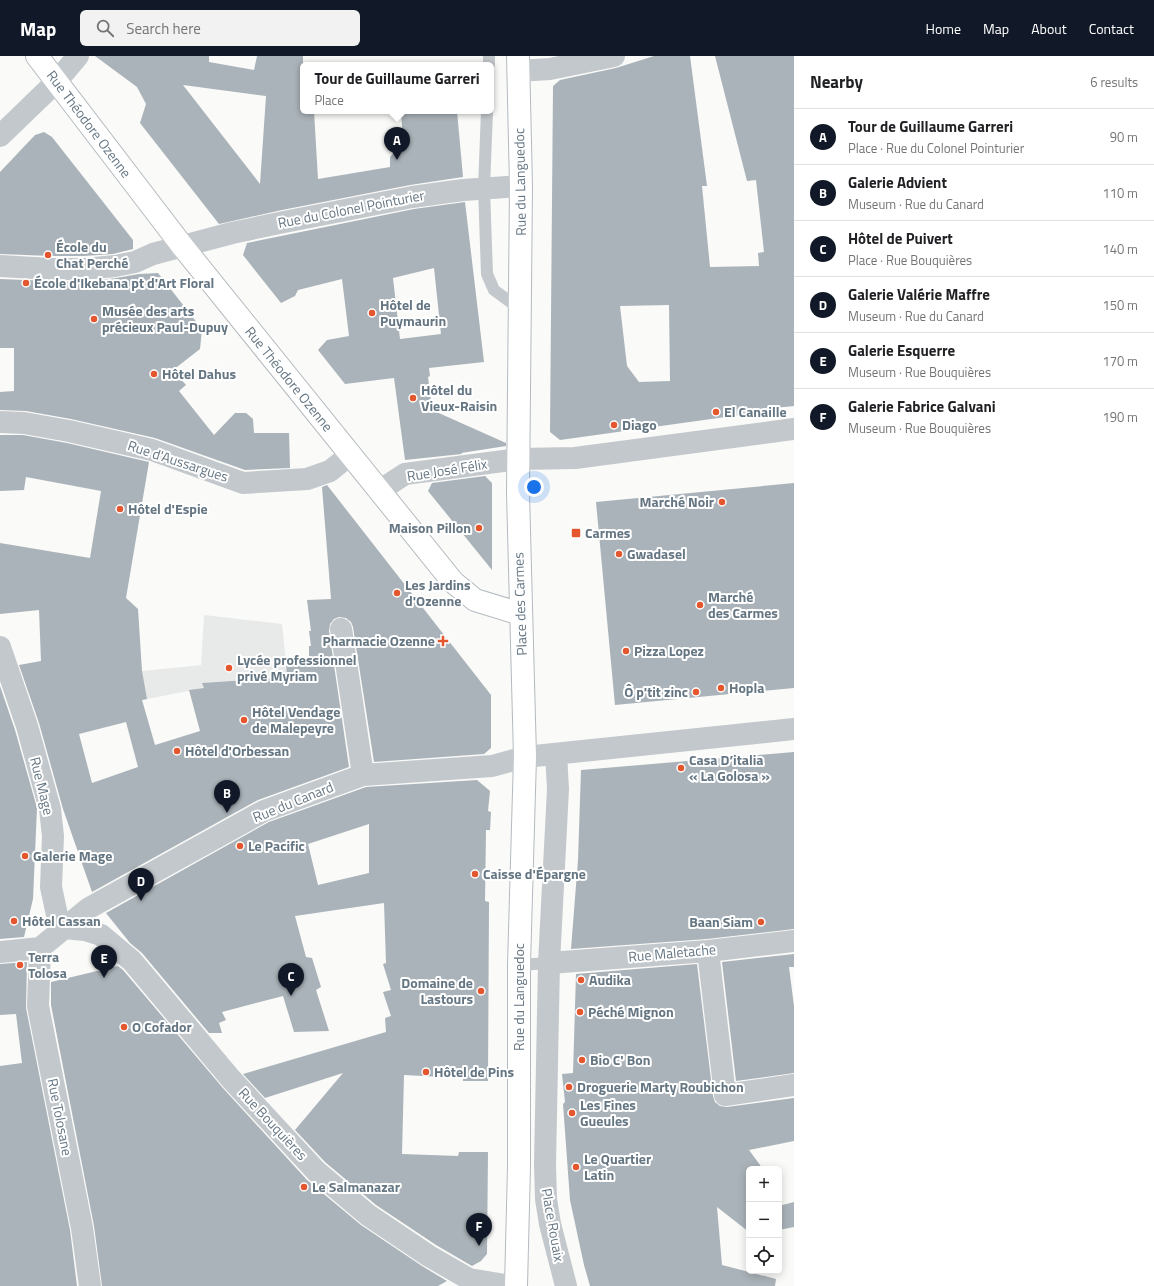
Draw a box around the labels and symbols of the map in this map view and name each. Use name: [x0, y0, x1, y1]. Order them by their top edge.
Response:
street label: Rue Théodore Ozenne: [42, 66, 137, 182]
pin: A: [384, 127, 410, 160]
street label: Rue du Languedoc: [508, 128, 531, 236]
street label: Rue du Colonel Pointurier: [276, 184, 426, 233]
place label: École du Chat Perché: [56, 236, 128, 273]
marker: École du Chat Perché: [43, 250, 53, 260]
place label: École d'Ikebana pt d'Art Floral: [34, 272, 214, 293]
marker: École d'Ikebana pt d'Art Floral: [21, 278, 31, 288]
place label: Hôtel de Puymaurin: [380, 294, 446, 331]
place label: Musée des arts précieux Paul-Dupuy: [102, 300, 228, 337]
marker: Hôtel de Puymaurin: [367, 308, 377, 318]
marker: Musée des arts précieux Paul-Dupuy: [89, 314, 99, 324]
street label: Rue Théodore Ozenne: [240, 322, 338, 436]
place label: Hôtel Dahus: [162, 363, 237, 384]
marker: Hôtel Dahus: [149, 369, 159, 379]
place label: Hôtel du Vieux-Raisin: [421, 379, 497, 416]
marker: Hôtel du Vieux-Raisin: [408, 393, 418, 403]
place label: El Canaille: [724, 401, 787, 422]
marker: El Canaille: [711, 407, 721, 417]
place label: Diago: [622, 414, 657, 435]
marker: Diago: [609, 420, 619, 430]
street label: Rue d'Aussargues: [125, 434, 231, 487]
street label: Rue José Félix: [405, 453, 489, 486]
your location: [524, 477, 544, 497]
place label: Marché Noir: [640, 491, 714, 512]
marker: Marché Noir: [717, 497, 727, 507]
place label: Hôtel d'Espie: [128, 498, 208, 519]
marker: Hôtel d'Espie: [115, 504, 125, 514]
place label: Maison Pillon: [389, 517, 471, 538]
place label: Carmes: [585, 522, 631, 543]
marker: Maison Pillon: [474, 523, 484, 533]
marker: Carmes: [570, 527, 582, 539]
place label: Gwadasel: [627, 543, 686, 564]
marker: Gwadasel: [614, 549, 624, 559]
street label: Place des Carmes: [507, 552, 532, 656]
place label: Les Jardins d'Ozenne: [405, 574, 471, 611]
place label: Marché des Carmes: [708, 586, 778, 623]
marker: Les Jardins d'Ozenne: [392, 588, 402, 598]
marker: Marché des Carmes: [695, 600, 705, 610]
place label: Pharmacie Ozenne: [322, 630, 435, 651]
marker: Pharmacie Ozenne: [438, 636, 448, 646]
place label: Pizza Lopez: [634, 640, 704, 661]
marker: Pizza Lopez: [621, 646, 631, 656]
place label: Lycée professionnel privé Myriam: [237, 649, 357, 686]
marker: Lycée professionnel privé Myriam: [224, 663, 234, 673]
place label: Hopla: [729, 677, 764, 698]
place label: Ô p'tit zinc: [624, 681, 688, 702]
marker: Hopla: [716, 683, 726, 693]
marker: Ô p'tit zinc: [691, 687, 701, 697]
place label: Hôtel Vendage de Malepeyre: [252, 701, 340, 738]
marker: Hôtel Vendage de Malepeyre: [239, 715, 249, 725]
place label: Hôtel d'Orbessan: [185, 740, 289, 761]
marker: Hôtel d'Orbessan: [172, 746, 182, 756]
place label: Casa D’italia « La Golosa »: [689, 749, 770, 786]
street label: Rue Mage: [25, 755, 60, 817]
marker: Casa D’italia « La Golosa »: [676, 763, 686, 773]
street label: Rue du Canard: [249, 776, 336, 827]
pin: B: [214, 780, 240, 813]
place label: Le Pacific: [248, 835, 305, 856]
marker: Le Pacific: [235, 841, 245, 851]
place label: Galerie Mage: [33, 845, 112, 866]
marker: Galerie Mage: [20, 851, 30, 861]
place label: Caisse d'Épargne: [483, 863, 586, 884]
pin: D: [128, 868, 154, 901]
marker: Caisse d'Épargne: [470, 869, 480, 879]
place label: Hôtel Cassan: [22, 910, 101, 931]
place label: Baan Siam: [689, 911, 753, 932]
marker: Hôtel Cassan: [9, 916, 19, 926]
marker: Baan Siam: [756, 917, 766, 927]
street label: Rue Maletache: [627, 938, 717, 967]
street label: Rue du Languedoc: [508, 943, 529, 1051]
pin: E: [91, 945, 117, 978]
place label: Terra Tolosa: [28, 946, 67, 983]
marker: Terra Tolosa: [15, 960, 25, 970]
pin: C: [278, 963, 304, 996]
place label: Audika: [589, 969, 631, 990]
place label: Domaine de Lastours: [401, 972, 473, 1009]
marker: Audika: [576, 975, 586, 985]
marker: Domaine de Lastours: [476, 986, 486, 996]
place label: Péché Mignon: [588, 1001, 674, 1022]
marker: Péché Mignon: [575, 1007, 585, 1017]
place label: O Cofador: [132, 1016, 192, 1037]
marker: O Cofador: [119, 1022, 129, 1032]
place label: Bio C' Bon: [590, 1049, 650, 1070]
marker: Bio C' Bon: [577, 1055, 587, 1065]
place label: Hôtel de Pins: [434, 1061, 514, 1082]
marker: Hôtel de Pins: [421, 1067, 431, 1077]
street label: Rue Tolosane: [43, 1076, 78, 1157]
place label: Droguerie Marty Roubichon: [577, 1076, 744, 1097]
marker: Droguerie Marty Roubichon: [564, 1082, 574, 1092]
street label: Rue Bouquières: [234, 1083, 313, 1165]
place label: Les Fines Gueules: [580, 1094, 636, 1131]
marker: Les Fines Gueules: [567, 1108, 577, 1118]
place label: Le Quartier Latin: [584, 1148, 651, 1185]
marker: Le Quartier Latin: [571, 1162, 581, 1172]
place label: Le Salmanazar: [312, 1176, 400, 1197]
marker: Le Salmanazar: [299, 1182, 309, 1192]
street label: Place Rouaix: [537, 1186, 570, 1264]
pin: F: [466, 1213, 492, 1246]

